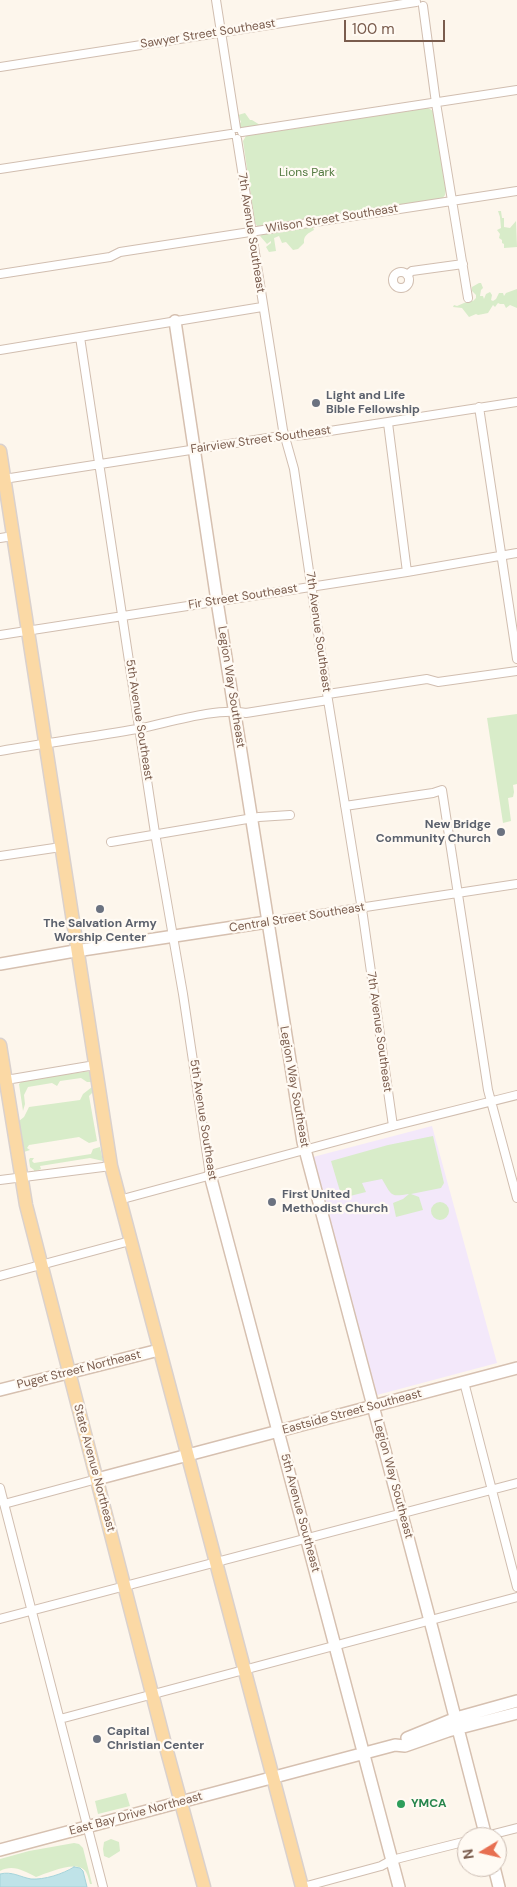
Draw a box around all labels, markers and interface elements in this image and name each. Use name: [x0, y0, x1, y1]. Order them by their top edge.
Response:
scale bar: [347, 10, 448, 42]
street label: Sawyer Street Southeast: [139, 16, 277, 52]
text: 100 m: [352, 19, 395, 39]
park label: Lions Park: [279, 166, 335, 180]
street label: 7th Avenue Southeast: [234, 172, 268, 294]
street label: Wilson Street Southeast: [265, 201, 399, 237]
place label: Light and Life Bible Fellowship: [326, 389, 420, 417]
marker: Light and Life Bible Fellowship: [310, 397, 322, 409]
street label: Fairview Street Southeast: [190, 423, 332, 457]
street label: 7th Avenue Southeast: [302, 571, 334, 693]
street label: Fir Street Southeast: [187, 581, 299, 613]
street label: Legion Way Southeast: [214, 625, 248, 749]
street label: 5th Avenue Southeast: [122, 658, 156, 782]
place label: New Bridge Community Church: [376, 818, 491, 846]
marker: New Bridge Community Church: [495, 826, 507, 838]
street label: Central Street Southeast: [228, 900, 366, 936]
marker: The Salvation Army Worship Center: [94, 903, 106, 915]
place label: The Salvation Army Worship Center: [43, 917, 157, 945]
street label: 7th Avenue Southeast: [363, 971, 395, 1093]
street label: Legion Way Southeast: [276, 1025, 312, 1149]
street label: 5th Avenue Southeast: [186, 1058, 220, 1182]
place label: First United Methodist Church: [282, 1188, 388, 1216]
marker: First United Methodist Church: [266, 1196, 278, 1208]
street label: Puget Street Northeast: [16, 1348, 142, 1392]
street label: Eastside Street Southeast: [281, 1386, 423, 1438]
street label: State Avenue Northeast: [70, 1402, 118, 1534]
street label: Legion Way Southeast: [370, 1418, 416, 1540]
street label: 5th Avenue Southeast: [277, 1452, 323, 1574]
place label: Capital Christian Center: [107, 1725, 204, 1753]
marker: Capital Christian Center: [91, 1733, 103, 1745]
street label: East Bay Drive Northeast: [68, 1789, 204, 1839]
place label: YMCA: [411, 1797, 447, 1811]
marker: YMCA: [395, 1798, 407, 1810]
north arrow: [457, 1827, 507, 1877]
text: N: [458, 1848, 478, 1861]

